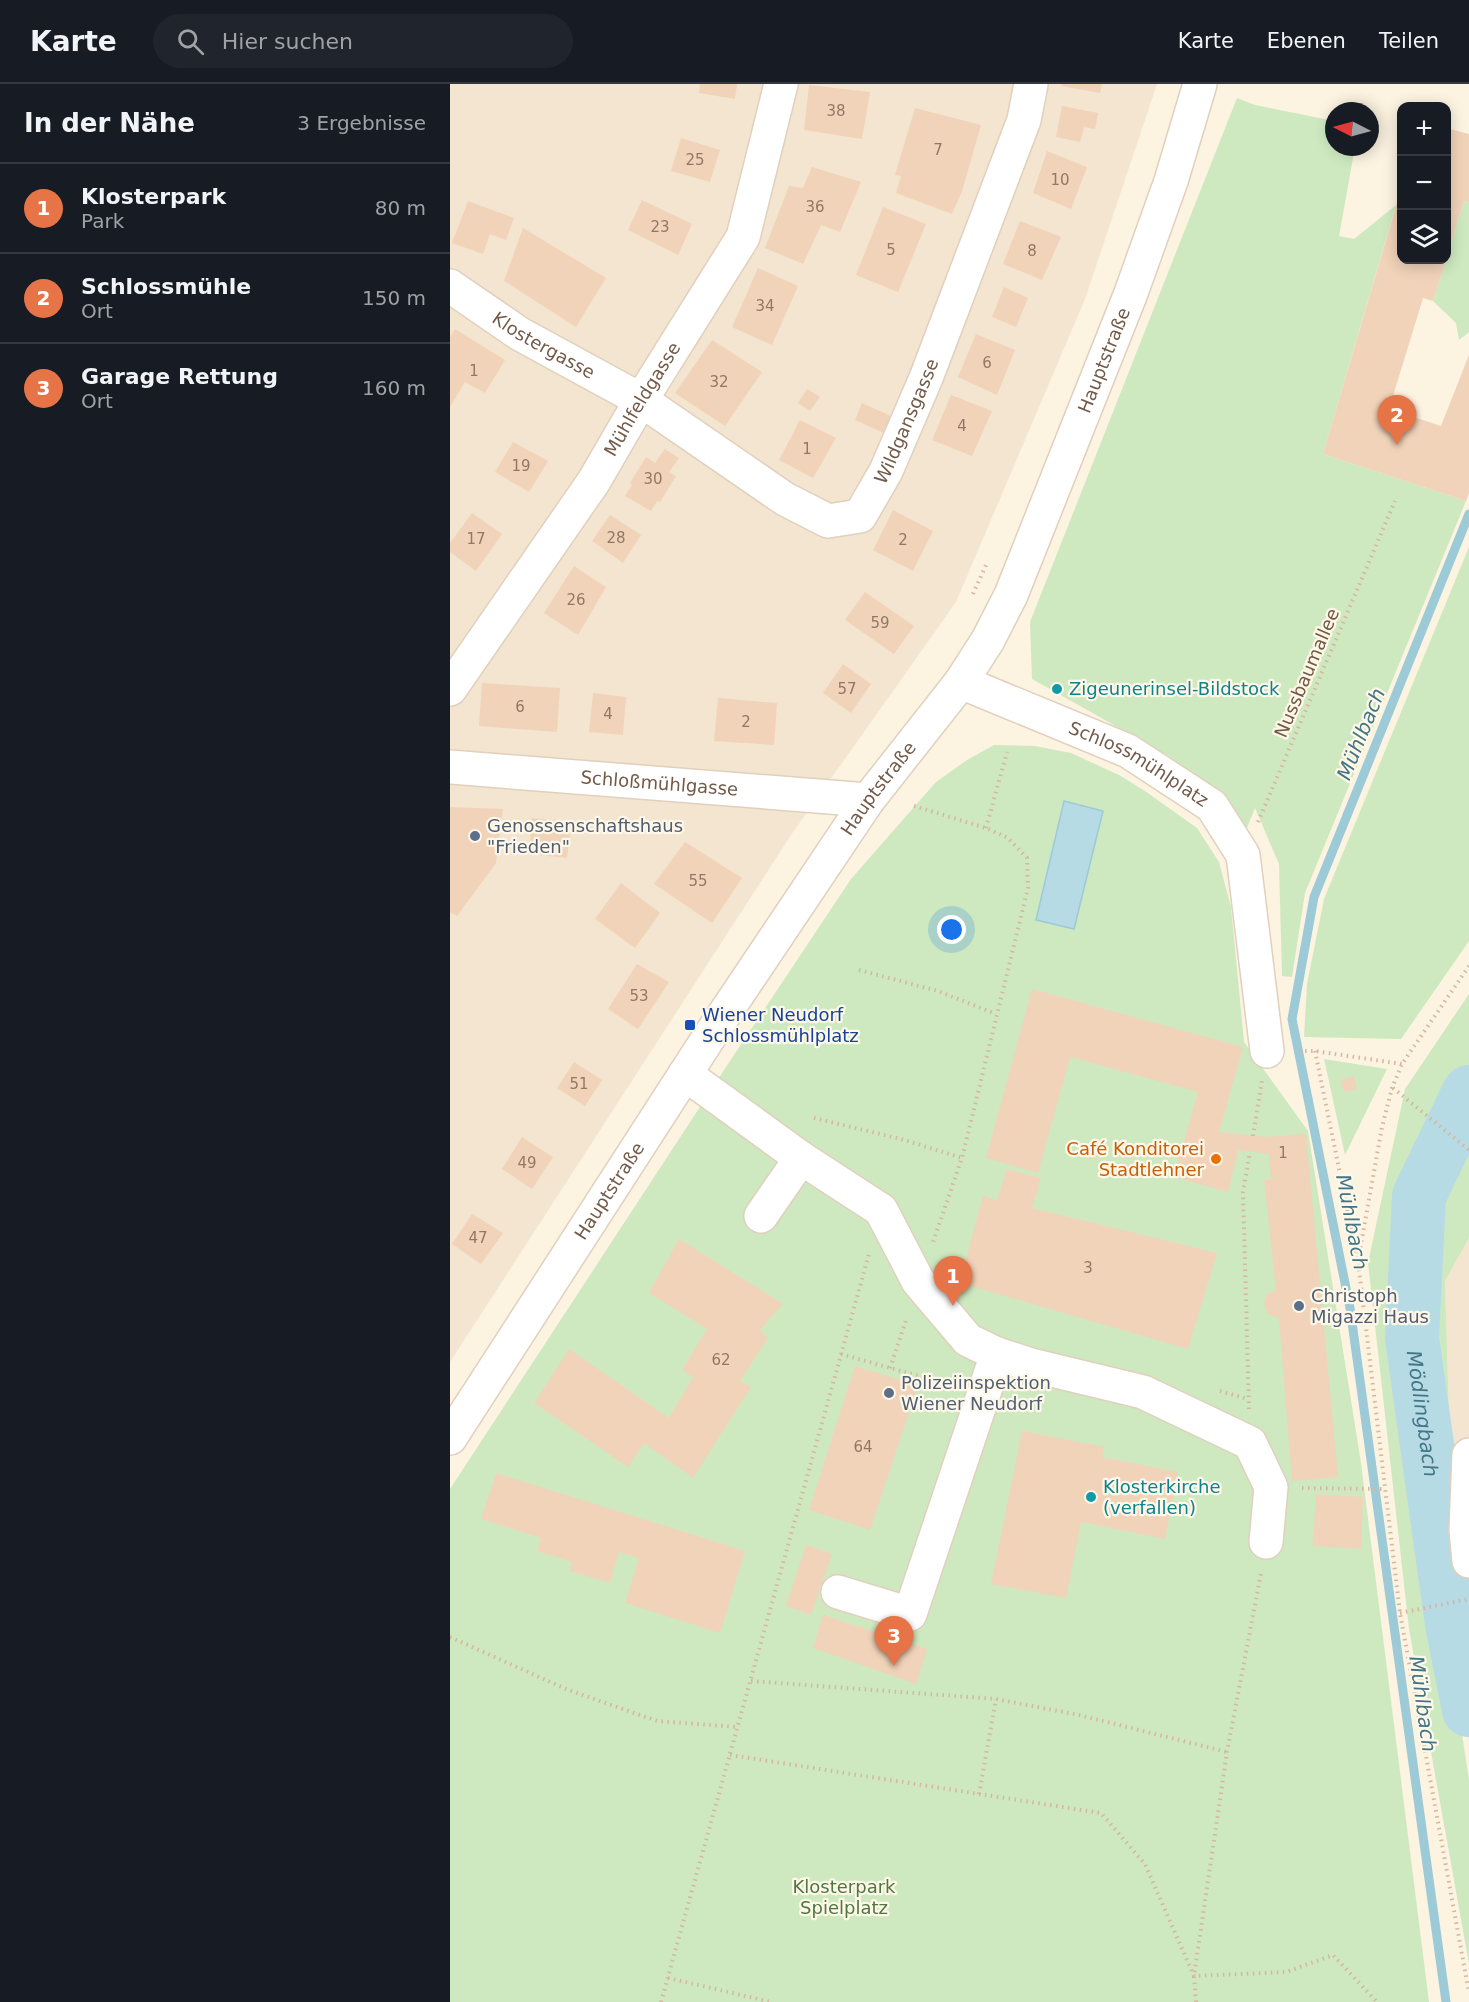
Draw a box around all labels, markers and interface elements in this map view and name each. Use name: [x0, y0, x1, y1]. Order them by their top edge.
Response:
search box: [153, 14, 573, 68]
text: Karte: [30, 25, 117, 58]
icon: search: [174, 25, 207, 58]
text: Hier suchen: [222, 29, 353, 54]
text: Karte: [1178, 29, 1234, 53]
text: Ebenen: [1267, 29, 1346, 53]
text: Teilen: [1379, 29, 1439, 53]
house number: 38: [826, 102, 846, 120]
north arrow: [1325, 102, 1379, 156]
map controls: [1397, 102, 1451, 264]
button: +: [1397, 102, 1451, 156]
text: In der Nähe: [24, 108, 195, 138]
text: 3 Ergebnisse: [297, 111, 426, 135]
house number: 7: [933, 141, 943, 159]
house number: 25: [685, 151, 705, 169]
button: −: [1397, 156, 1451, 210]
house number: 10: [1050, 171, 1070, 189]
text: Klosterpark: [81, 184, 226, 209]
text: 1: [37, 196, 50, 220]
text: 80 m: [375, 196, 426, 220]
house number: 36: [805, 198, 825, 216]
text: Park: [81, 209, 124, 233]
button: layers: [1397, 210, 1451, 264]
house number: 23: [650, 218, 670, 236]
house number: 5: [886, 241, 896, 259]
house number: 8: [1027, 242, 1037, 260]
text: Schlossmühle: [81, 274, 251, 299]
text: 2: [37, 286, 50, 310]
text: 150 m: [362, 286, 426, 310]
house number: 34: [755, 297, 775, 315]
text: Ort: [81, 299, 113, 323]
street label: Hauptstraße: [1073, 304, 1134, 416]
street label: Klostergasse: [489, 307, 599, 383]
street label: Mühlfeldgasse: [600, 338, 685, 460]
house number: 6: [982, 354, 992, 372]
street label: Wildgansgasse: [870, 356, 942, 488]
house number: 1: [469, 362, 479, 380]
text: Garage Rettung: [81, 364, 278, 389]
house number: 32: [709, 373, 729, 391]
text: 3: [37, 376, 50, 400]
text: 160 m: [362, 376, 426, 400]
text: Ort: [81, 389, 113, 413]
pin: 2: [1378, 396, 1416, 445]
house number: 4: [957, 417, 967, 435]
house number: 1: [802, 440, 812, 458]
house number: 19: [511, 457, 531, 475]
house number: 30: [643, 470, 663, 488]
house number: 28: [606, 529, 626, 547]
house number: 17: [466, 530, 486, 548]
house number: 2: [898, 531, 908, 549]
house number: 26: [566, 591, 586, 609]
street label: Nussbaumallee: [1270, 605, 1343, 741]
house number: 59: [870, 614, 890, 632]
place label: Zigeunerinsel-Bildstock: [1069, 678, 1280, 699]
house number: 57: [837, 680, 857, 698]
marker: Zigeunerinsel-Bildstock: [1050, 682, 1064, 696]
water label: Mühlbach: [1332, 685, 1390, 783]
house number: 6: [515, 698, 525, 716]
house number: 4: [603, 705, 613, 723]
house number: 2: [741, 713, 751, 731]
street label: Schlossmühlplatz: [1066, 717, 1212, 811]
street label: Hauptstraße: [836, 737, 920, 839]
street label: Schloßmühlgasse: [580, 766, 739, 800]
place label: Genossenschaftshaus "Frieden": [487, 815, 683, 857]
marker: Genossenschaftshaus "Frieden": [468, 829, 482, 843]
house number: 55: [688, 872, 708, 890]
your location: [937, 915, 966, 944]
house number: 53: [629, 987, 649, 1005]
place label: Wiener Neudorf Schlossmühlplatz: [702, 1004, 859, 1046]
marker: Wiener Neudorf Schlossmühlplatz: [683, 1018, 697, 1032]
house number: 51: [569, 1075, 589, 1093]
street label: Hauptstraße: [570, 1138, 648, 1243]
place label: Café Konditorei Stadtlehner: [1066, 1138, 1205, 1180]
house number: 1: [1278, 1144, 1288, 1162]
marker: Café Konditorei Stadtlehner: [1209, 1152, 1223, 1166]
house number: 49: [517, 1154, 537, 1172]
water label: Mühlbach: [1331, 1172, 1373, 1272]
house number: 47: [468, 1229, 488, 1247]
pin: 1: [934, 1256, 972, 1306]
house number: 3: [1083, 1259, 1093, 1277]
place label: Christoph Migazzi Haus: [1311, 1285, 1429, 1327]
marker: Christoph Migazzi Haus: [1292, 1299, 1306, 1313]
water label: Mödlingbach: [1402, 1349, 1443, 1478]
house number: 62: [711, 1351, 731, 1369]
place label: Polizeiinspektion Wiener Neudorf: [901, 1372, 1051, 1414]
marker: Polizeiinspektion Wiener Neudorf: [882, 1386, 896, 1400]
house number: 64: [853, 1438, 873, 1456]
place label: Klosterkirche (verfallen): [1103, 1476, 1221, 1518]
marker: Klosterkirche (verfallen): [1084, 1490, 1098, 1504]
pin: 3: [874, 1616, 914, 1666]
water label: Mühlbach: [1404, 1654, 1442, 1754]
park label: Klosterpark Spielplatz: [792, 1876, 896, 1918]

